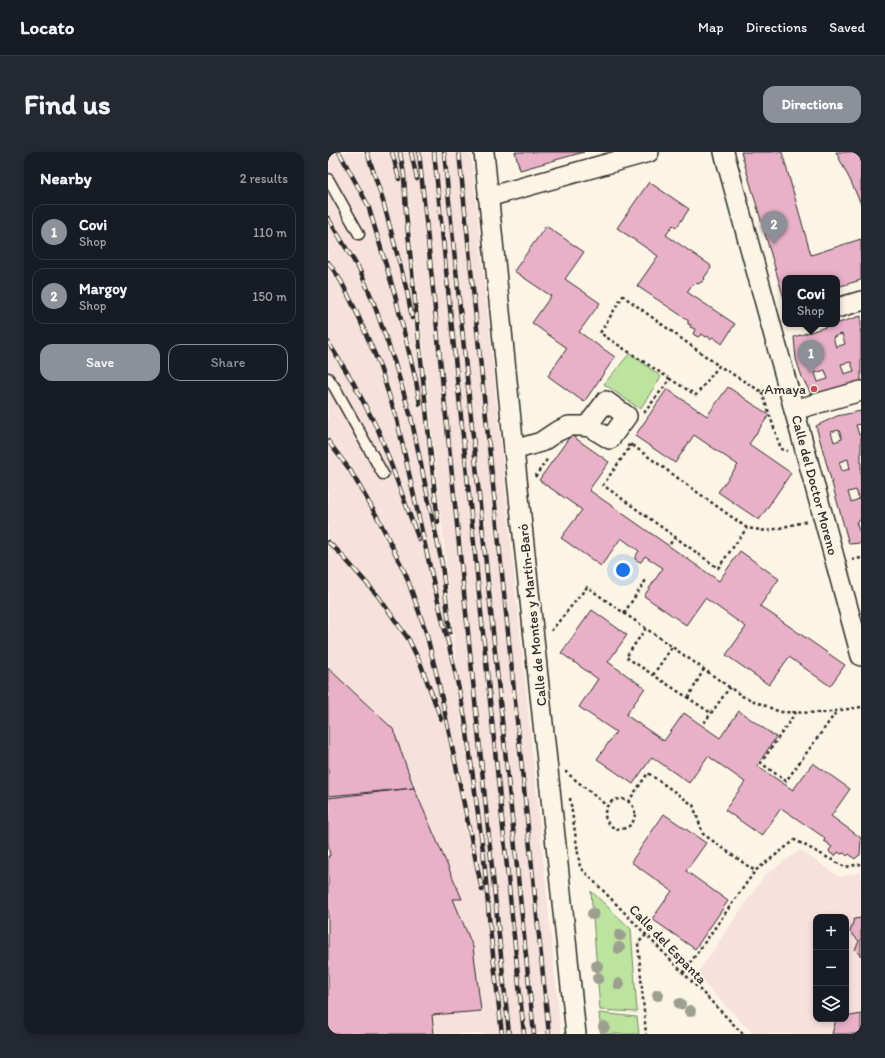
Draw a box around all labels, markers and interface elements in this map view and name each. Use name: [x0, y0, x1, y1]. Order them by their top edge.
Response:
text: Locato: [20, 16, 74, 39]
text: Map: [698, 19, 724, 36]
text: Directions: [746, 19, 807, 36]
text: Saved: [829, 19, 865, 36]
button: Directions: [763, 86, 861, 123]
text: Find us: [24, 87, 111, 121]
text: Nearby: [40, 168, 92, 188]
text: 2 results: [240, 171, 288, 186]
pin: 2: [761, 211, 787, 244]
text: Covi: [79, 216, 107, 234]
text: 1: [51, 225, 57, 240]
text: 110 m: [253, 225, 287, 240]
text: Shop: [79, 234, 106, 249]
popup: [782, 275, 840, 327]
text: Margoy: [79, 280, 127, 298]
text: Covi: [797, 285, 825, 303]
text: 2: [51, 289, 57, 304]
text: 150 m: [252, 289, 287, 304]
text: Shop: [79, 298, 106, 313]
text: Shop: [797, 303, 824, 318]
pin: 1: [798, 340, 824, 373]
button: Save: [40, 344, 160, 381]
button: Share: [168, 344, 288, 381]
place label: Amaya: [765, 381, 806, 398]
marker: Amaya: [809, 384, 819, 394]
street label: Calle del Doctor Moreno: [788, 413, 841, 557]
street label: Calle de Montes y Martín-Baró: [514, 523, 551, 707]
your location: [613, 560, 633, 580]
street label: Calle del Espanta: [625, 901, 710, 988]
map controls: [813, 914, 849, 1022]
button: +: [813, 914, 849, 950]
button: −: [813, 950, 849, 986]
button: layers: [813, 986, 849, 1022]

